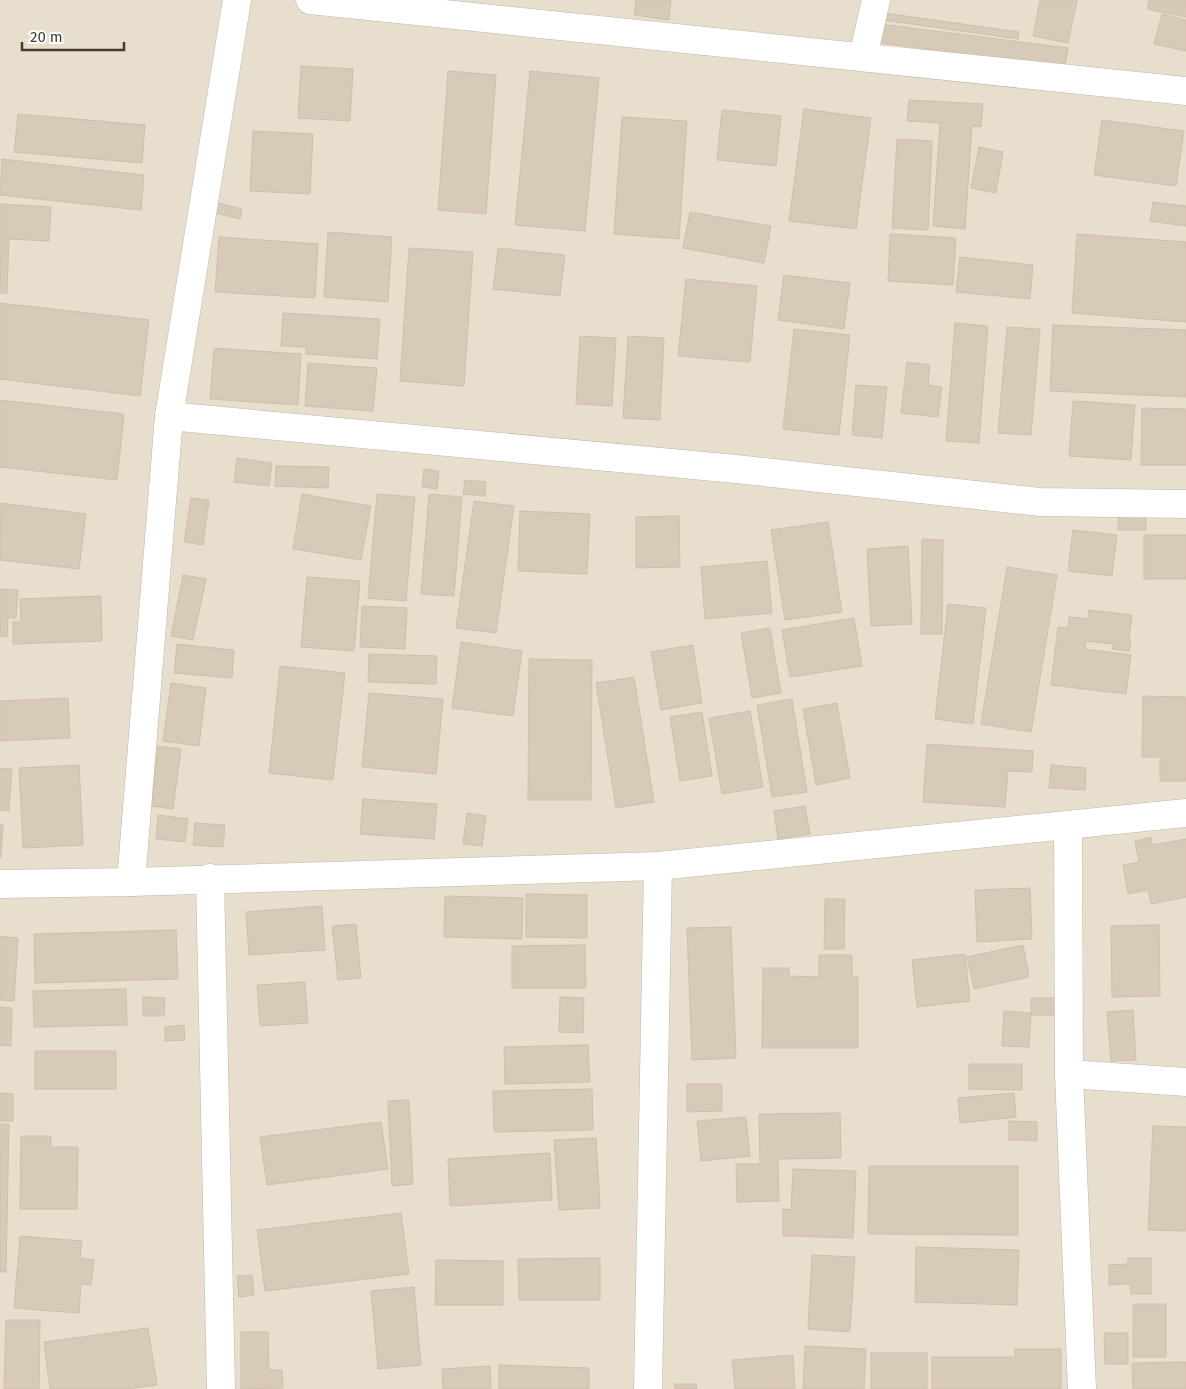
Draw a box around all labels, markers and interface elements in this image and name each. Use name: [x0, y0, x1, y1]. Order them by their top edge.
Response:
scale bar: [22, 20, 125, 52]
text: 20 m: [30, 28, 63, 46]

